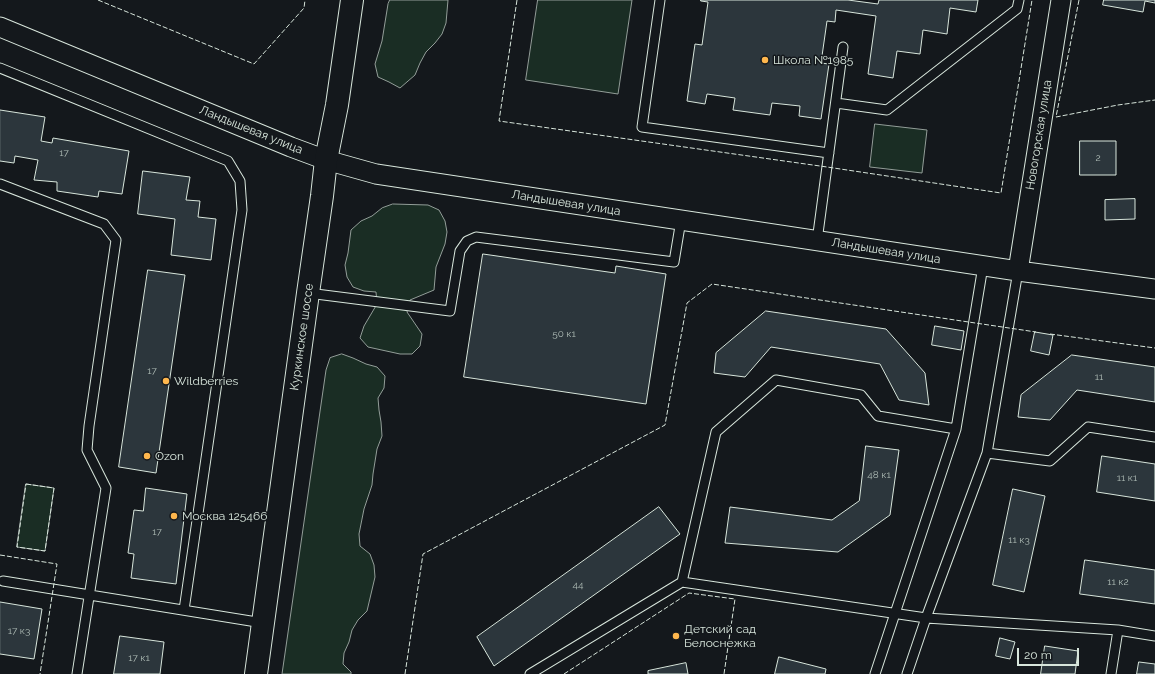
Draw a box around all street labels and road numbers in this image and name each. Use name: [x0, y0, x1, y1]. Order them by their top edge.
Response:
street label: Новогорская улица: [1023, 79, 1055, 191]
street label: Ландышевая улица: [197, 103, 305, 157]
street label: Ландышевая улица: [510, 187, 622, 219]
street label: Ландышевая улица: [830, 235, 942, 267]
street label: Куркинское шоссе: [287, 283, 317, 391]

